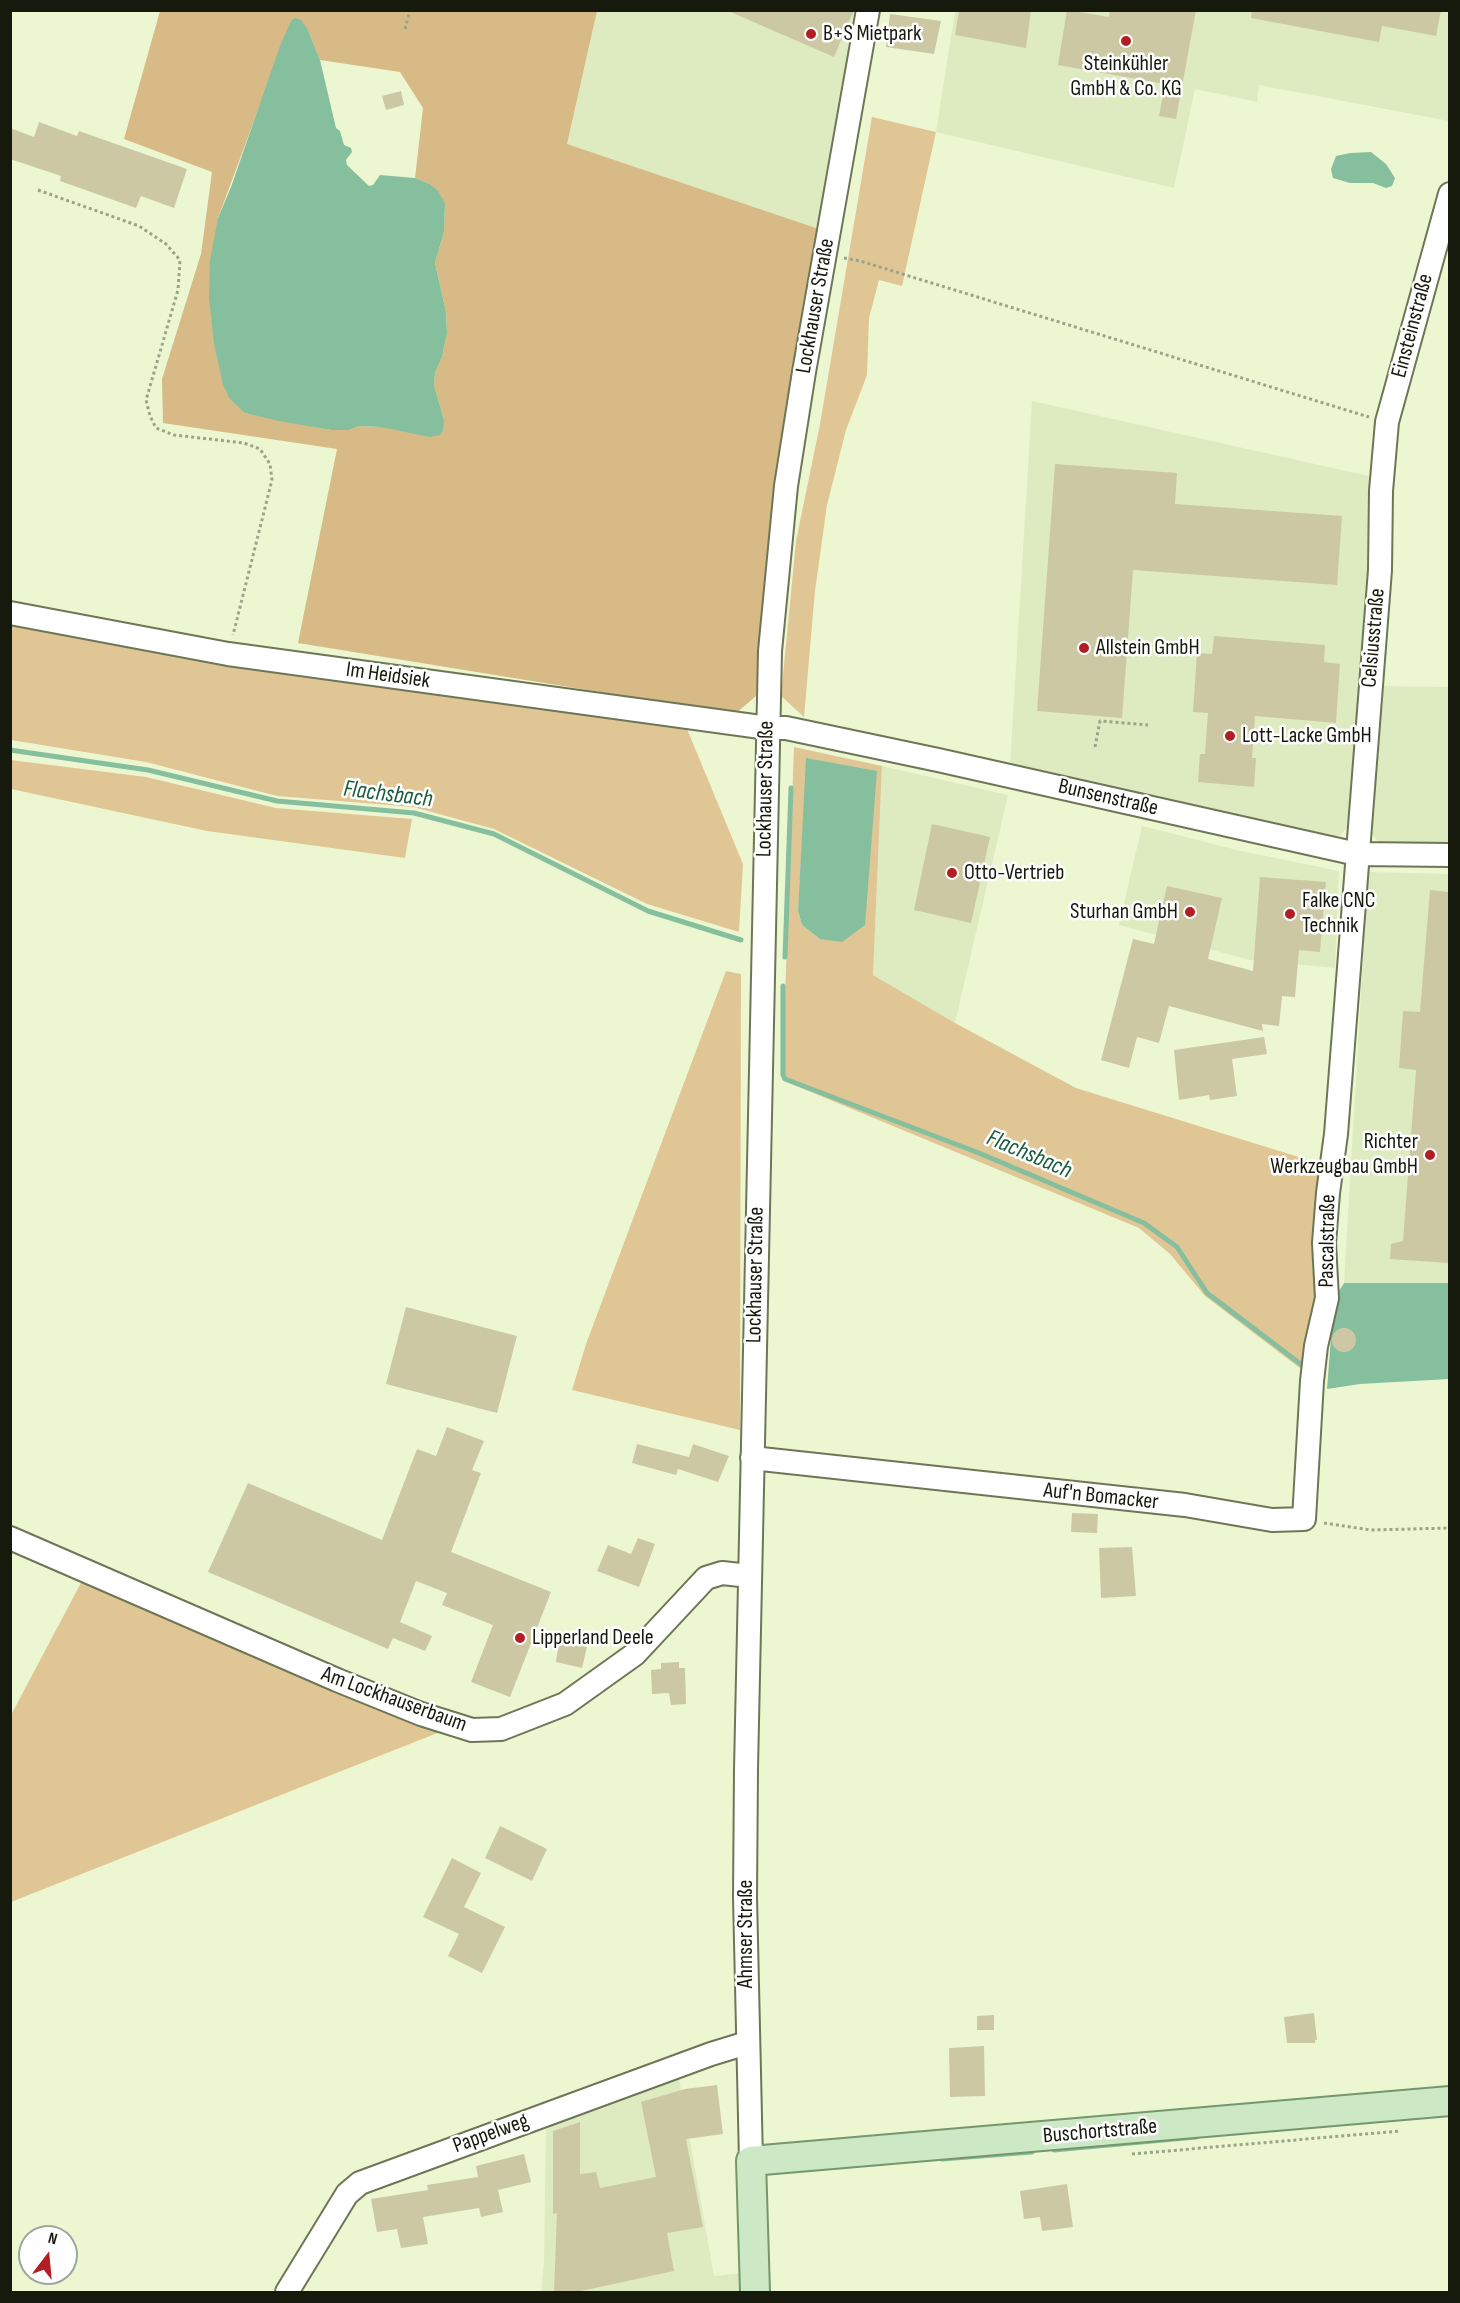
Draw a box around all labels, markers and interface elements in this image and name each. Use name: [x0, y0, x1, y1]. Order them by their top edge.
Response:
place label: B+S Mietpark: [823, 21, 921, 47]
marker: B+S Mietpark: [804, 27, 818, 41]
marker: Steinkühler GmbH & Co. KG: [1119, 34, 1133, 48]
place label: Steinkühler GmbH & Co. KG: [1070, 51, 1182, 102]
street label: Lockhauser Straße: [791, 236, 841, 376]
street label: Einsteinstraße: [1386, 271, 1440, 381]
street label: Celsiusstraße: [1357, 587, 1391, 689]
place label: Allstein GmbH: [1096, 635, 1200, 661]
marker: Allstein GmbH: [1077, 641, 1091, 655]
street label: Im Heidsiek: [344, 657, 432, 695]
street label: Lockhauser Straße: [752, 721, 780, 857]
place label: Lott-Lacke GmbH: [1242, 723, 1372, 749]
marker: Lott-Lacke GmbH: [1223, 729, 1237, 743]
street label: Bunsenstraße: [1055, 774, 1161, 822]
water label: Flachsbach: [342, 775, 434, 815]
place label: Otto-Vertrieb: [964, 860, 1064, 886]
marker: Otto-Vertrieb: [945, 866, 959, 880]
place label: Falke CNC Technik: [1302, 888, 1375, 939]
place label: Sturhan GmbH: [1070, 899, 1178, 925]
marker: Sturhan GmbH: [1183, 905, 1197, 919]
marker: Falke CNC Technik: [1283, 907, 1297, 921]
water label: Flachsbach: [982, 1124, 1076, 1186]
place label: Richter Werkzeugbau GmbH: [1270, 1129, 1418, 1180]
marker: Richter Werkzeugbau GmbH: [1423, 1148, 1437, 1162]
street label: Pascalstraße: [1314, 1194, 1342, 1288]
street label: Lockhauser Straße: [742, 1207, 770, 1343]
street label: Auf'n Bomacker: [1042, 1478, 1160, 1516]
place label: Lipperland Deele: [532, 1625, 654, 1651]
marker: Lipperland Deele: [513, 1631, 527, 1645]
street label: Am Lockhauserbaum: [318, 1661, 470, 1739]
street label: Ahmser Straße: [733, 1880, 759, 1988]
street label: Pappelweg: [450, 2108, 532, 2160]
street label: Buschortstraße: [1042, 2114, 1158, 2150]
north arrow: [18, 2225, 78, 2285]
text: N: [46, 2229, 59, 2249]

